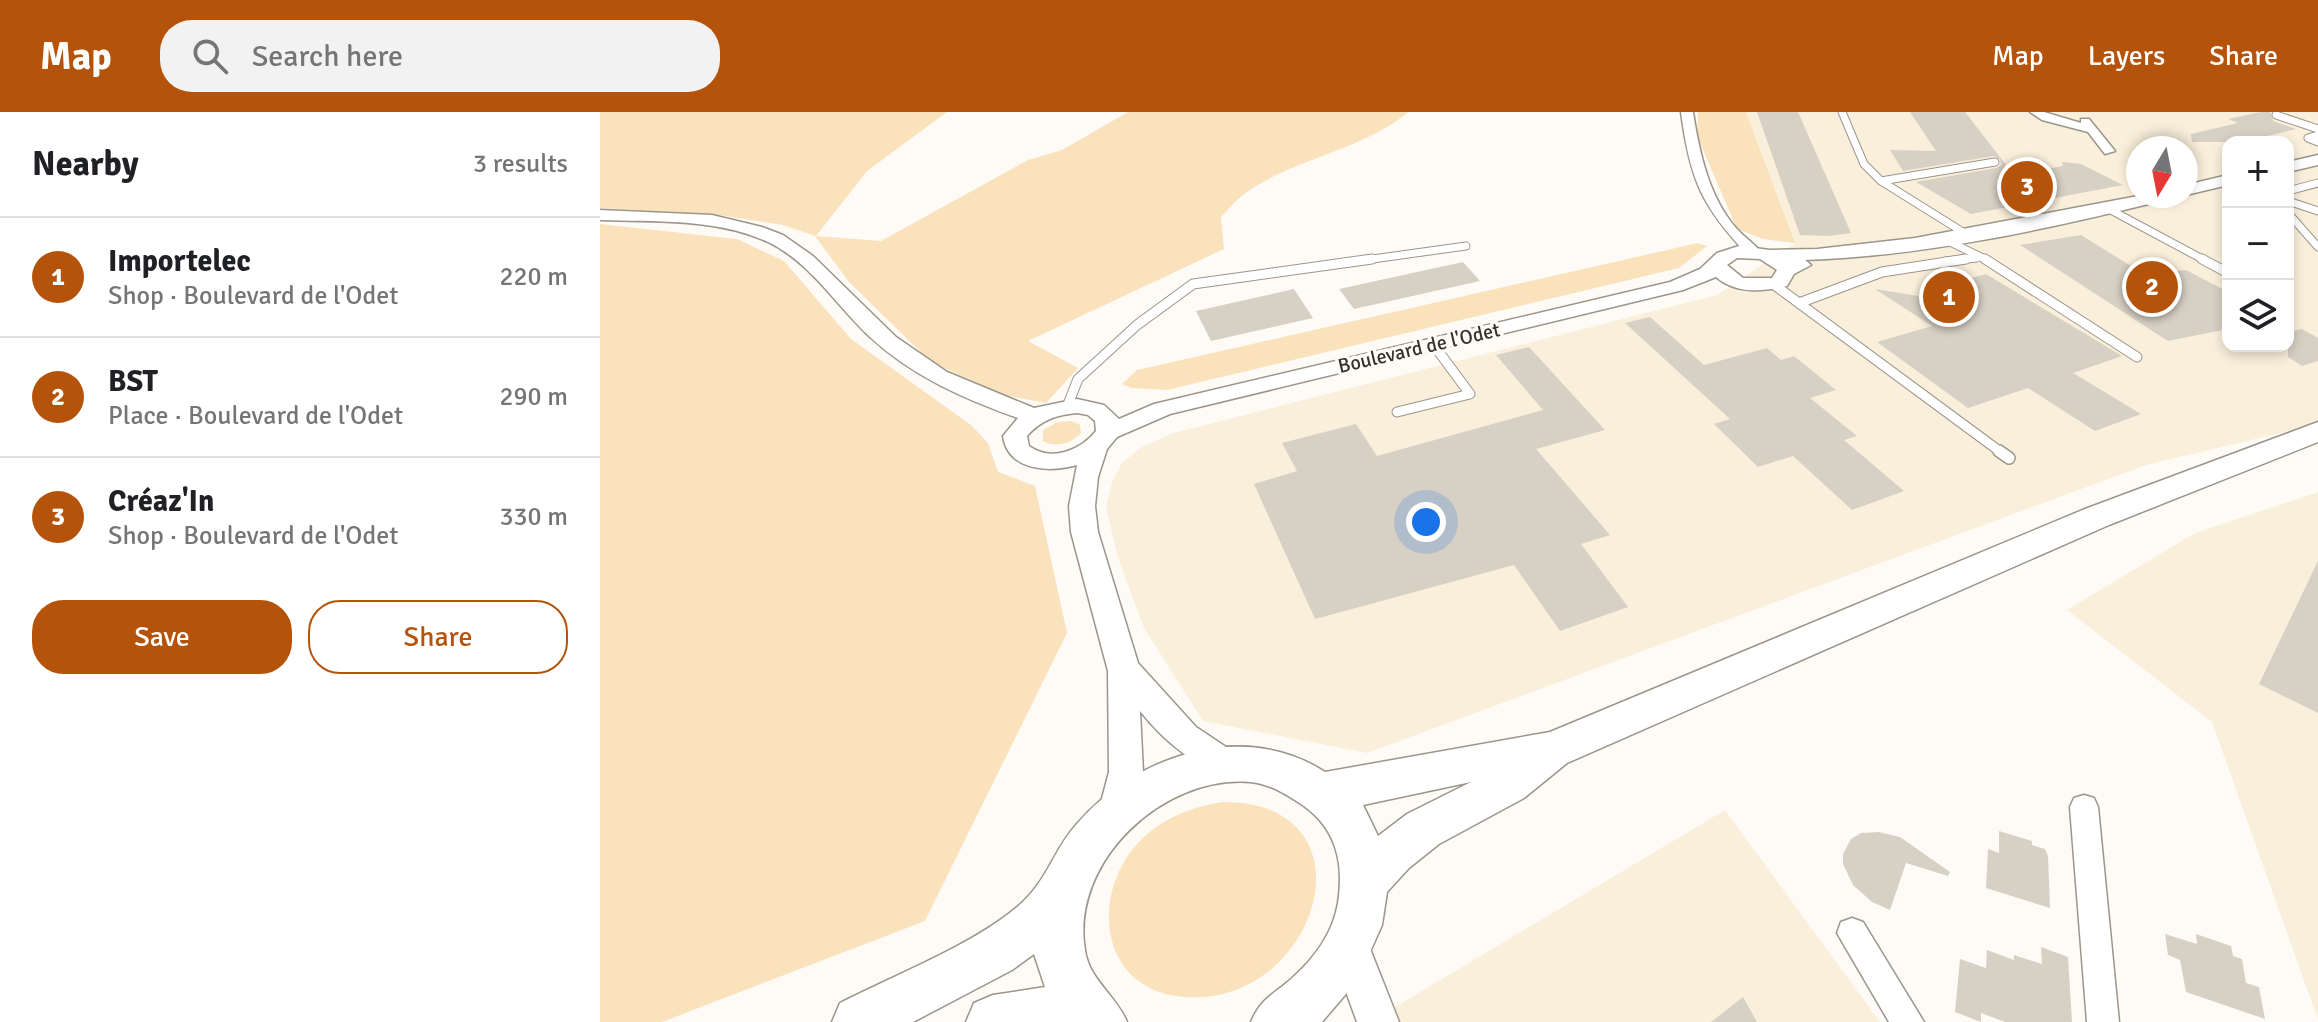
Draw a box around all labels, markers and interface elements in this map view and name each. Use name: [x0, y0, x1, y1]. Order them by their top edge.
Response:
search box: [160, 20, 720, 92]
text: Map: [40, 33, 112, 80]
icon: search: [188, 34, 232, 78]
text: Search here: [252, 38, 403, 75]
text: Map: [1992, 39, 2044, 73]
text: Layers: [2088, 39, 2165, 73]
text: Share: [2209, 39, 2278, 73]
north arrow: [2126, 136, 2198, 208]
map controls: [2222, 136, 2294, 352]
button: +: [2222, 136, 2294, 208]
text: Nearby: [32, 143, 139, 185]
text: 3 results: [473, 148, 568, 180]
pin: 3: [2001, 157, 2053, 217]
button: −: [2222, 208, 2294, 280]
text: Importelec: [108, 243, 251, 280]
pin: 2: [2126, 257, 2178, 317]
text: 1: [51, 261, 65, 293]
text: 220 m: [499, 261, 568, 293]
pin: 1: [1923, 267, 1975, 327]
text: Shop · Boulevard de l'Odet: [108, 280, 398, 312]
button: layers: [2222, 280, 2294, 352]
street label: Boulevard de l'Odet: [1336, 317, 1502, 379]
text: BST: [108, 363, 158, 400]
text: 2: [51, 381, 65, 413]
text: 290 m: [499, 381, 568, 413]
text: Place · Boulevard de l'Odet: [108, 400, 403, 432]
text: Créaz'In: [108, 483, 214, 520]
text: 3: [51, 501, 65, 533]
text: 330 m: [499, 501, 568, 533]
your location: [1406, 502, 1446, 542]
text: Shop · Boulevard de l'Odet: [108, 520, 398, 552]
button: Save: [32, 600, 292, 674]
button: Share: [308, 600, 568, 674]

